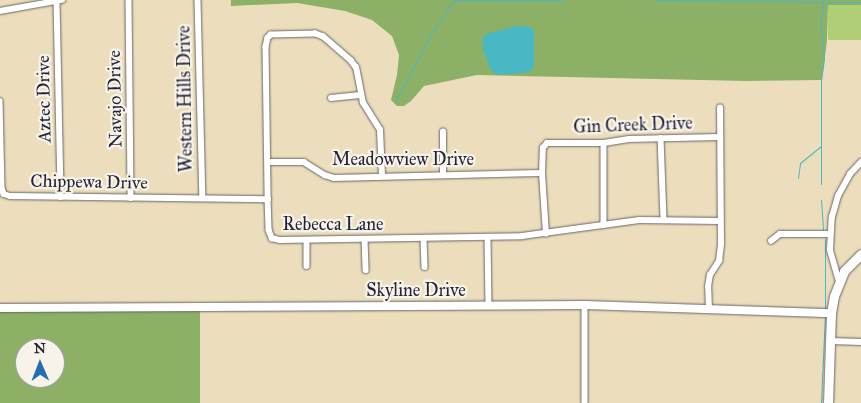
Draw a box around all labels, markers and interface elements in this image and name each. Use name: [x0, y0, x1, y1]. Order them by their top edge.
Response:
street label: Western Hills Drive: [173, 25, 197, 173]
street label: Navajo Drive: [103, 50, 127, 148]
street label: Aztec Drive: [32, 55, 56, 143]
street label: Gin Creek Drive: [573, 112, 693, 138]
street label: Meadowview Drive: [332, 148, 474, 170]
street label: Chippewa Drive: [30, 170, 148, 194]
street label: Rebecca Lane: [282, 213, 384, 235]
street label: Skyline Drive: [366, 279, 466, 301]
north arrow: [15, 338, 65, 388]
text: N: [34, 340, 46, 357]

